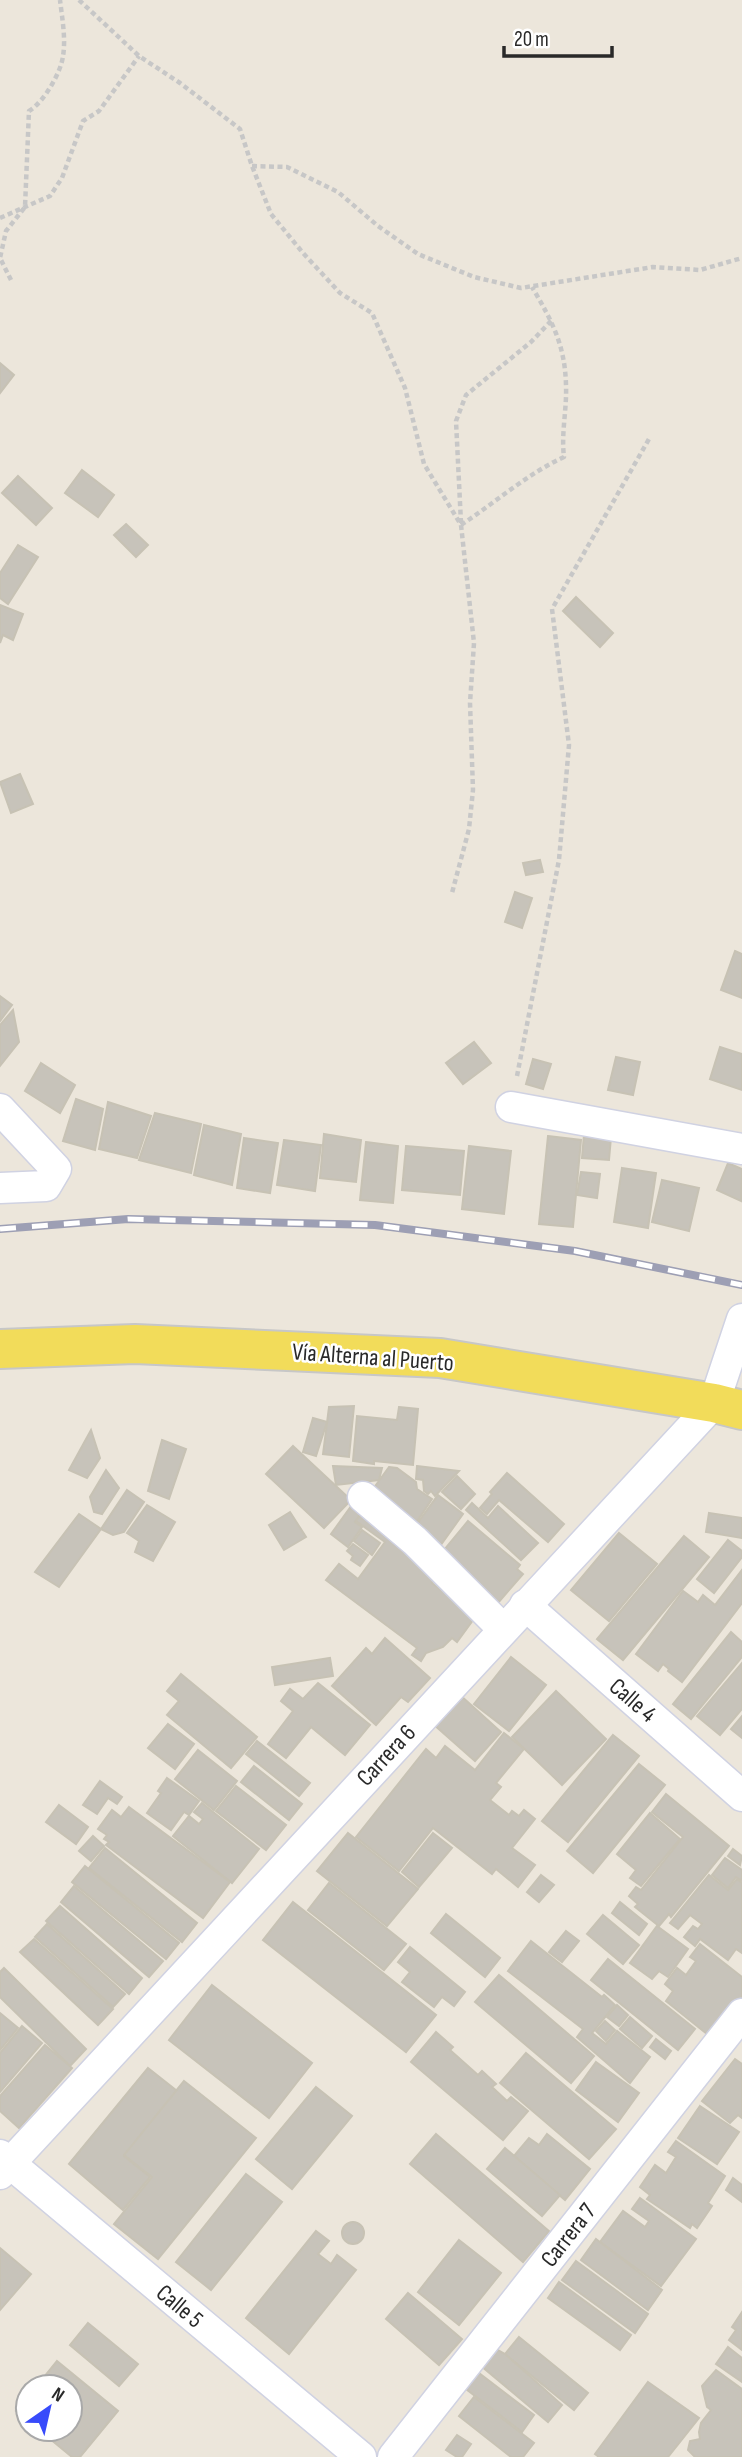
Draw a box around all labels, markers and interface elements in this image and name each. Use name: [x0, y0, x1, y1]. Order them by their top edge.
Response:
scale bar: [504, 14, 612, 58]
text: 20 m: [514, 27, 549, 52]
street label: Vía Alterna al Puerto: [291, 1337, 455, 1378]
street label: Calle 4: [603, 1672, 662, 1729]
street label: Carrera 6: [351, 1719, 422, 1792]
street label: Carrera 7: [535, 2197, 602, 2273]
street label: Calle 5: [150, 2278, 209, 2334]
north arrow: [14, 2373, 84, 2443]
text: N: [47, 2383, 68, 2408]

